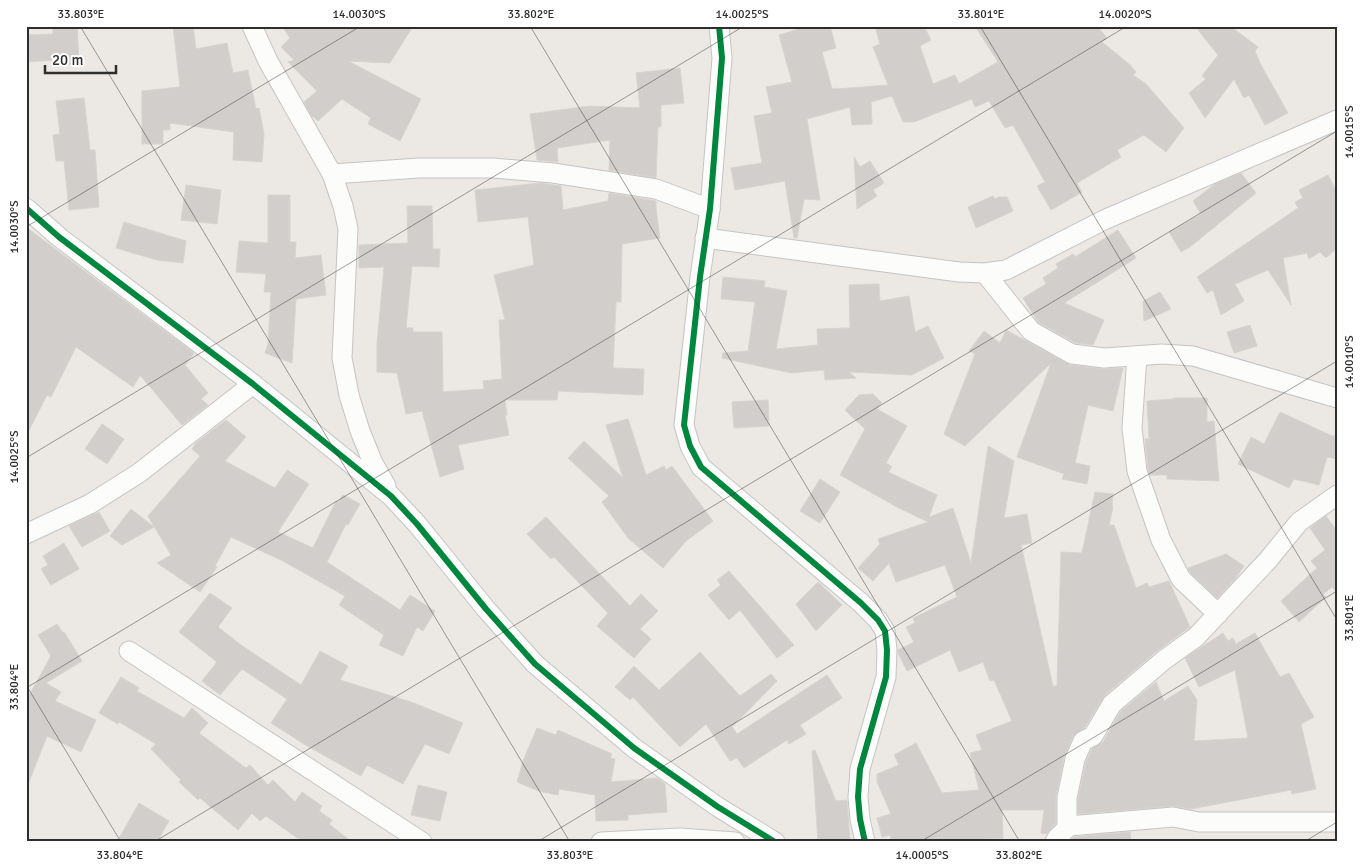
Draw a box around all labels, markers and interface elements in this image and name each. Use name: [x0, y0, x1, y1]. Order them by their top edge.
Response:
text: 33.803°E: [58, 7, 105, 22]
text: 14.0030°S: [332, 7, 386, 22]
text: 33.802°E: [508, 7, 555, 22]
text: 14.0025°S: [715, 7, 769, 22]
text: 33.801°E: [958, 7, 1005, 22]
text: 14.0020°S: [1098, 7, 1152, 22]
scale bar: [45, 42, 116, 74]
text: 20 m: [52, 51, 83, 69]
text: 14.0015°S: [1342, 105, 1357, 159]
text: 14.0030°S: [7, 200, 22, 254]
text: 14.0010°S: [1342, 335, 1357, 389]
text: 14.0025°S: [7, 430, 22, 484]
text: 33.801°E: [1342, 594, 1357, 641]
text: 33.804°E: [7, 663, 22, 710]
text: 33.804°E: [97, 848, 144, 863]
text: 33.803°E: [547, 848, 594, 863]
text: 14.0005°S: [895, 848, 949, 863]
text: 33.802°E: [996, 848, 1043, 863]

